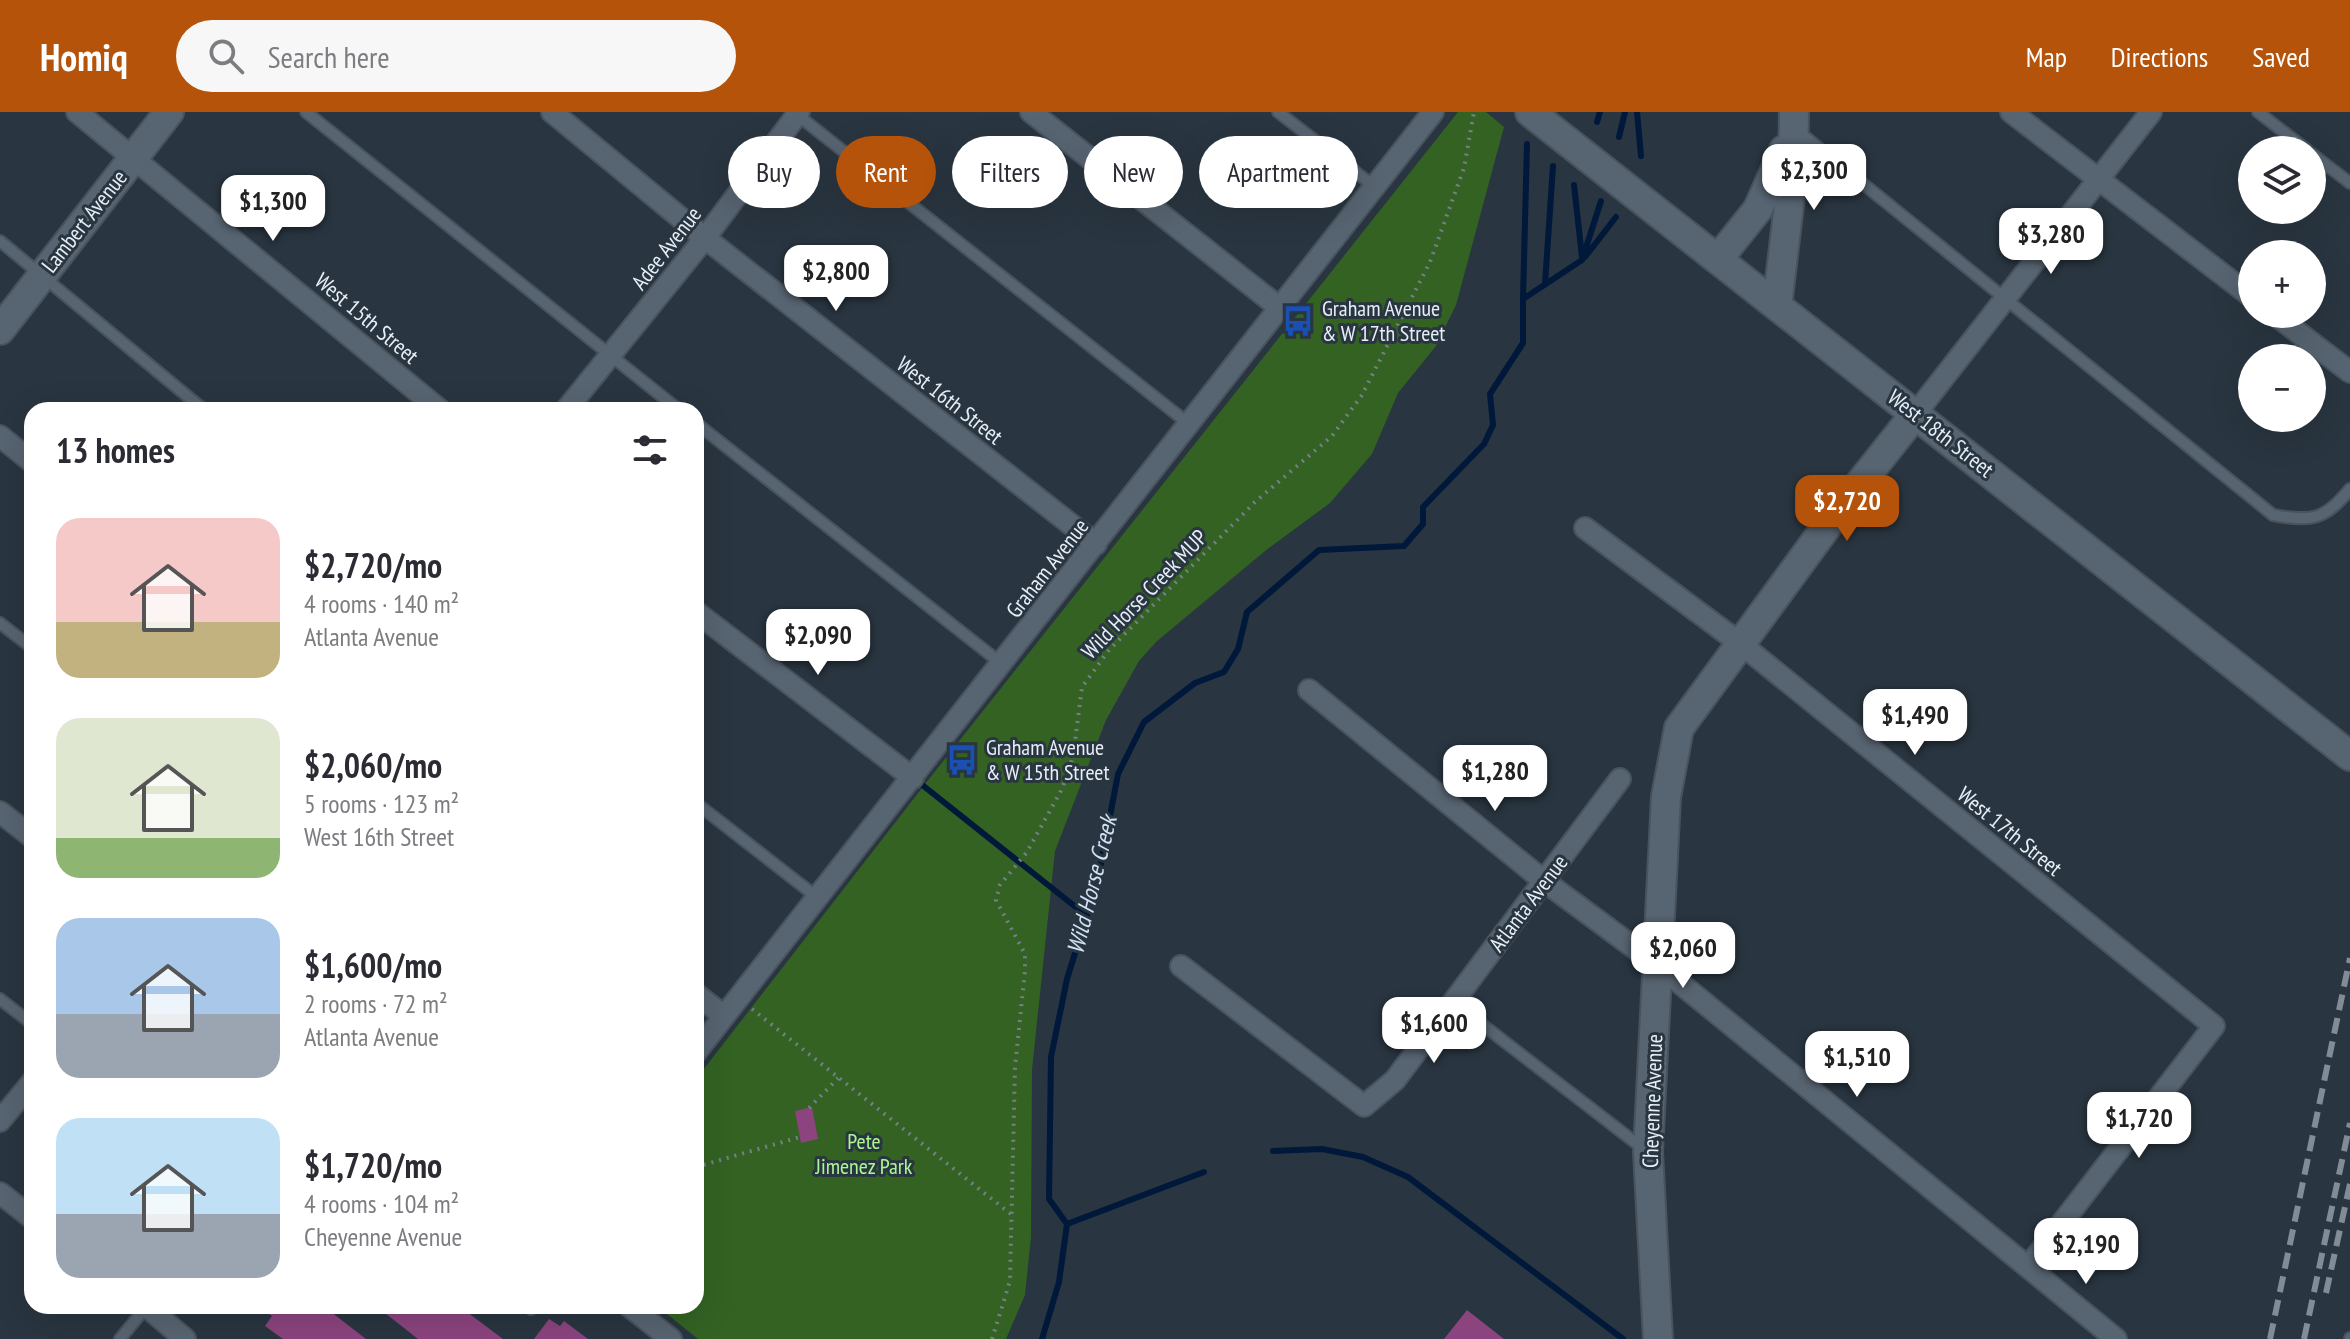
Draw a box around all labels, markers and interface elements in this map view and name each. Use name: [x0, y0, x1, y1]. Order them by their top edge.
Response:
search box: [176, 20, 736, 92]
text: Homiq: [40, 32, 128, 81]
icon: search: [204, 34, 248, 78]
text: Search here: [268, 37, 390, 76]
text: Map: [2026, 38, 2067, 75]
text: Directions: [2111, 38, 2208, 75]
text: Saved: [2252, 38, 2310, 75]
chip: Buy: [728, 136, 820, 208]
chip: Rent: [836, 136, 936, 208]
chip: Filters: [952, 136, 1068, 208]
chip: New: [1084, 136, 1183, 208]
chip: Apartment: [1199, 136, 1358, 208]
map controls: [2238, 136, 2326, 432]
button: layers: [2238, 136, 2326, 224]
pin: $2,300: [1749, 144, 1879, 212]
text: $2,300: [1780, 153, 1848, 186]
street label: Lambert Avenue: [35, 164, 133, 278]
pin: $1,300: [208, 175, 338, 243]
text: $1,300: [239, 184, 307, 217]
street label: Adee Avenue: [625, 201, 707, 295]
pin: $3,280: [1986, 208, 2116, 276]
text: $3,280: [2017, 217, 2085, 250]
button: +: [2238, 240, 2326, 328]
pin: $2,800: [771, 245, 901, 313]
text: $2,800: [802, 254, 870, 287]
street label: West 15th Street: [309, 266, 425, 370]
place label: Graham Avenue & W 17th Street: [1322, 294, 1445, 347]
bus stop icon: Graham Avenue & W 17th Street: [1281, 304, 1315, 338]
button: −: [2238, 344, 2326, 432]
street label: West 16th Street: [891, 350, 1009, 450]
street label: West 18th Street: [1882, 383, 2000, 483]
text: 13 homes: [56, 428, 175, 472]
icon: filters: [628, 428, 672, 472]
pin: $2,720: [1782, 475, 1912, 543]
text: $2,720: [1813, 484, 1881, 517]
street label: Graham Avenue: [1000, 513, 1094, 623]
street label: Wild Horse Creek MUP: [1075, 523, 1213, 665]
text: $2,720/mo: [304, 543, 442, 587]
icon: home: [120, 550, 216, 646]
text: 4 rooms · 140 m²: [304, 587, 459, 620]
pin: $2,090: [753, 609, 883, 677]
text: $2,090: [784, 618, 852, 651]
text: Atlanta Avenue: [304, 620, 439, 653]
pin: $1,490: [1850, 689, 1980, 757]
text: $1,490: [1881, 698, 1949, 731]
place label: Graham Avenue & W 15th Street: [986, 733, 1110, 786]
text: $2,060/mo: [304, 743, 442, 787]
bus stop icon: Graham Avenue & W 15th Street: [945, 743, 979, 777]
pin: $1,280: [1430, 745, 1560, 813]
icon: home: [120, 750, 216, 846]
text: $1,280: [1461, 754, 1529, 787]
street label: West 17th Street: [1952, 780, 2068, 882]
text: 5 rooms · 123 m²: [304, 787, 459, 820]
water label: Wild Horse Creek: [1059, 810, 1124, 957]
text: West 16th Street: [304, 820, 454, 853]
street label: Atlanta Avenue: [1482, 849, 1574, 957]
pin: $2,060: [1618, 922, 1748, 990]
text: $2,060: [1649, 931, 1717, 964]
text: $1,600/mo: [304, 943, 442, 987]
icon: home: [120, 950, 216, 1046]
text: 2 rooms · 72 m²: [304, 987, 448, 1020]
pin: $1,600: [1369, 997, 1499, 1065]
text: $1,600: [1400, 1006, 1468, 1039]
text: Atlanta Avenue: [304, 1020, 439, 1053]
pin: $1,510: [1792, 1031, 1922, 1099]
street label: Cheyenne Avenue: [1636, 1034, 1668, 1168]
text: $1,510: [1823, 1040, 1891, 1073]
pin: $1,720: [2074, 1092, 2204, 1160]
text: $1,720: [2105, 1101, 2173, 1134]
park label: Pete Jimenez Park: [815, 1127, 913, 1180]
text: $1,720/mo: [304, 1143, 442, 1187]
icon: home: [120, 1150, 216, 1246]
text: 4 rooms · 104 m²: [304, 1187, 459, 1220]
pin: $2,190: [2021, 1218, 2151, 1286]
text: Cheyenne Avenue: [304, 1220, 462, 1253]
text: $2,190: [2052, 1227, 2120, 1260]

